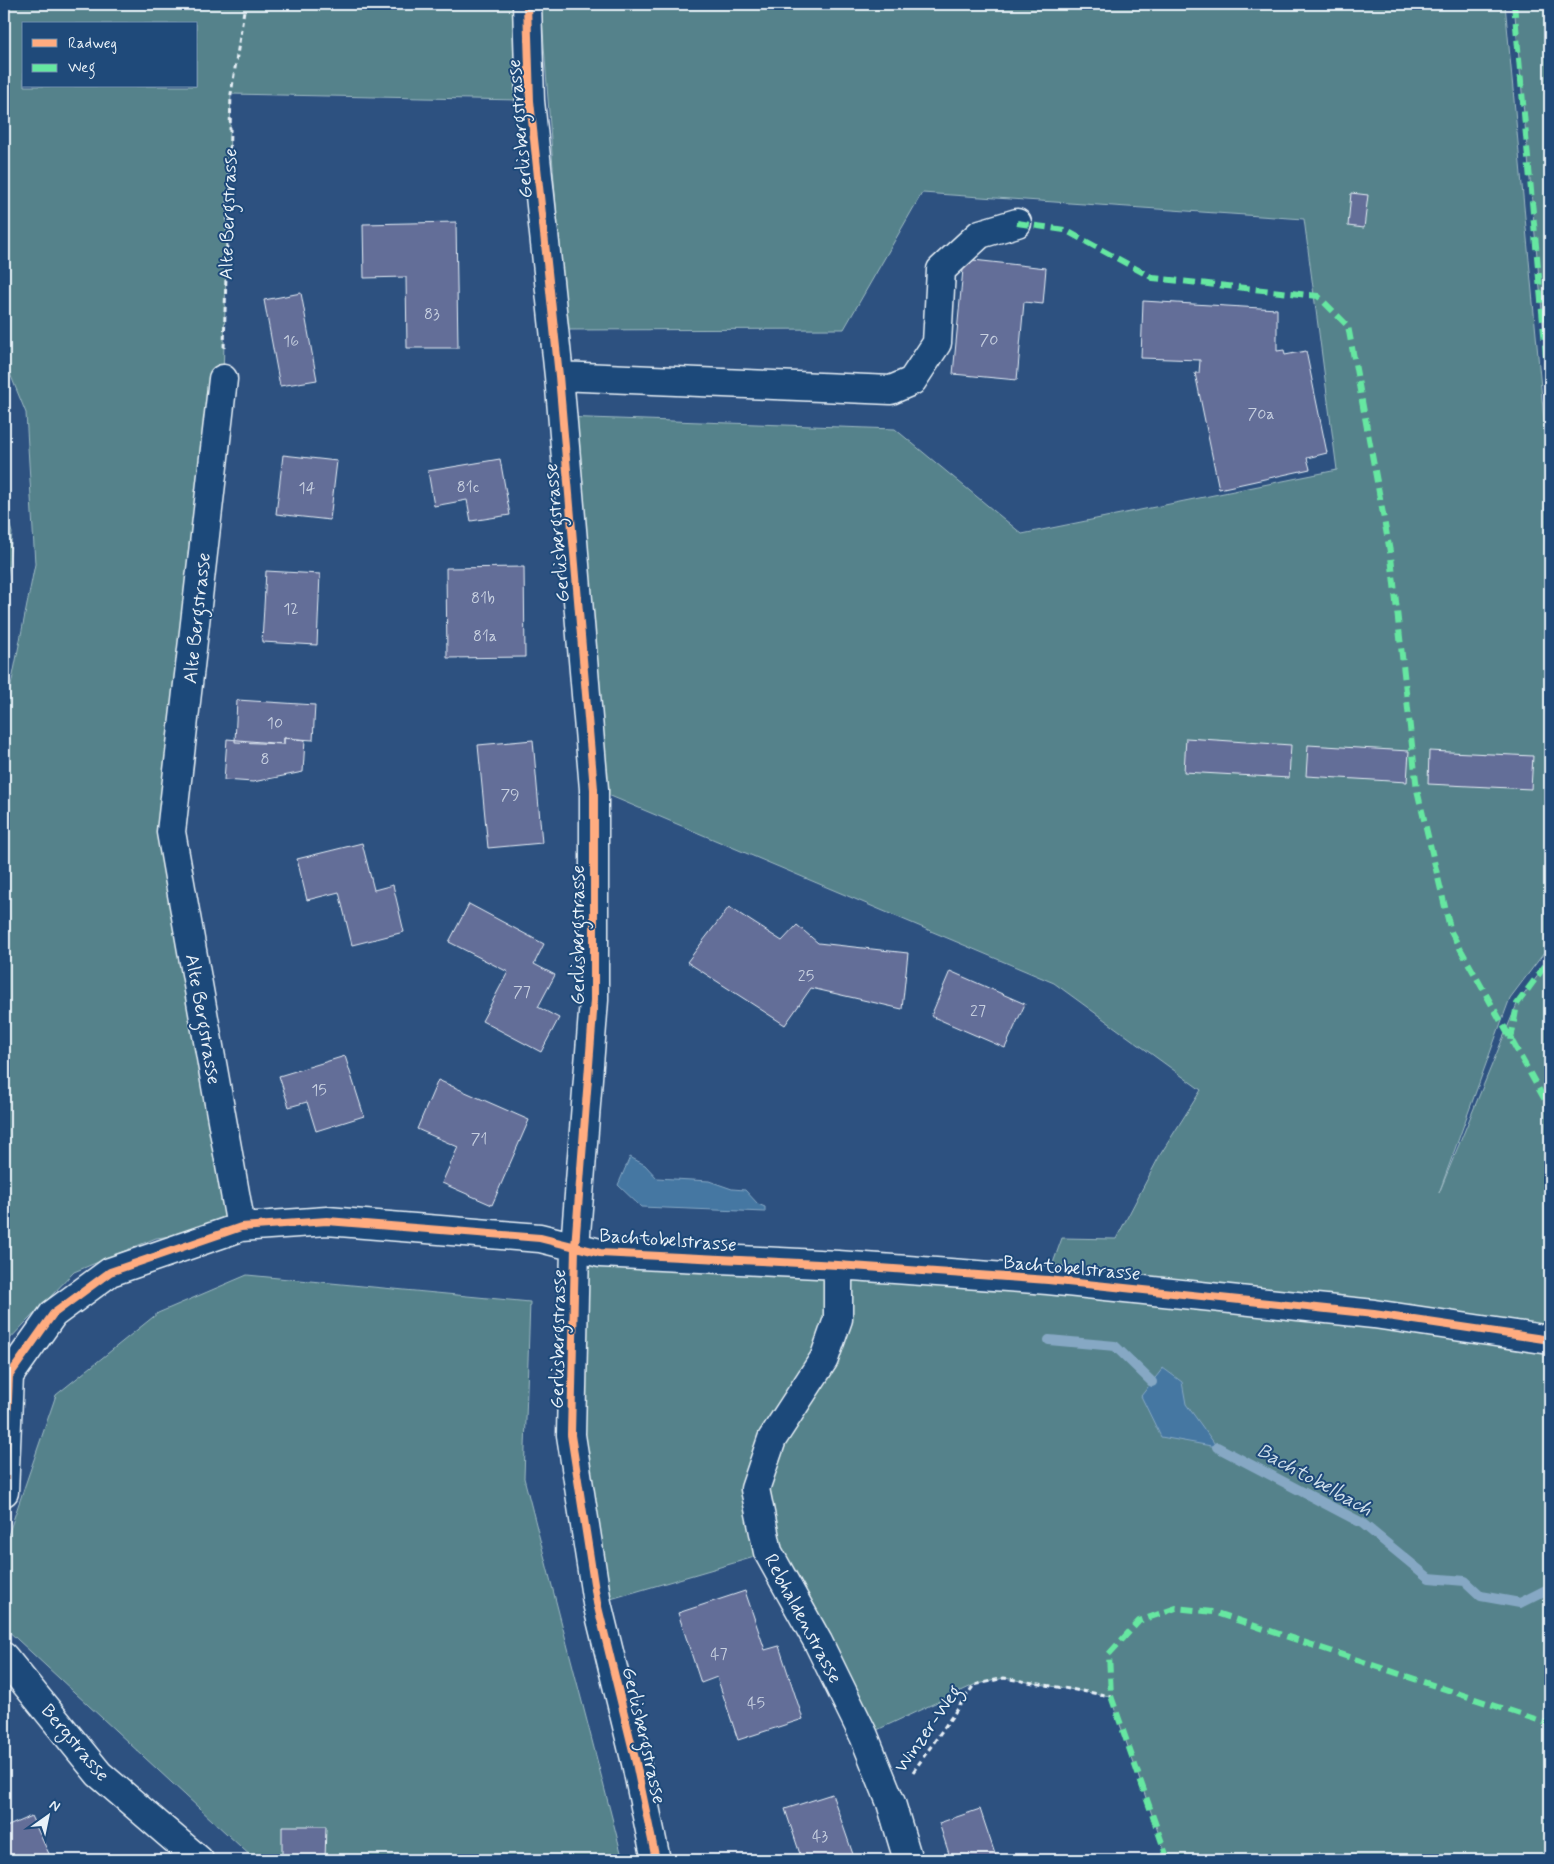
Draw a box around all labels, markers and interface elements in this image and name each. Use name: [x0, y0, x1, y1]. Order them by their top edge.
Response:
legend: [22, 22, 198, 88]
text: Radweg: [68, 34, 117, 54]
text: Weg: [68, 58, 95, 79]
street label: Gerlisbergstrasse: [502, 58, 542, 200]
street label: Alte Bergstrasse: [214, 148, 246, 280]
house number: 83: [424, 304, 440, 325]
house number: 70: [980, 330, 998, 351]
house number: 16: [283, 331, 299, 352]
house number: 70a: [1247, 404, 1275, 425]
street label: Gerlisbergstrasse: [539, 462, 579, 604]
house number: 81c: [457, 477, 480, 498]
house number: 14: [299, 478, 316, 499]
street label: Alte Bergstrasse: [178, 551, 220, 685]
house number: 81b: [471, 588, 495, 609]
house number: 12: [283, 599, 299, 620]
house number: 81a: [473, 626, 497, 647]
house number: 10: [267, 713, 283, 734]
house number: 8: [260, 749, 270, 770]
house number: 79: [500, 785, 520, 806]
street label: Gerlisbergstrasse: [566, 865, 594, 1005]
street label: Alte Bergstrasse: [176, 952, 226, 1087]
house number: 25: [798, 966, 814, 987]
house number: 77: [513, 982, 531, 1003]
house number: 27: [970, 1001, 986, 1022]
house number: 15: [311, 1080, 327, 1101]
house number: 71: [471, 1129, 487, 1150]
street label: Bachtobelstrasse: [598, 1223, 737, 1258]
street label: Bachtobelstrasse: [1002, 1250, 1142, 1287]
street label: Gerlisbergstrasse: [545, 1269, 575, 1409]
water label: Bachtobelbach: [1252, 1437, 1377, 1523]
street label: Rebhaldenstrasse: [758, 1550, 847, 1688]
house number: 47: [710, 1644, 728, 1665]
street label: Gerlisbergstrasse: [613, 1664, 671, 1807]
street label: Winzer-Weg: [889, 1680, 970, 1779]
house number: 45: [747, 1693, 765, 1714]
street label: Bergstrasse: [33, 1699, 115, 1788]
north arrow: [22, 1792, 72, 1842]
text: N: [46, 1796, 63, 1816]
house number: 43: [812, 1826, 828, 1847]

